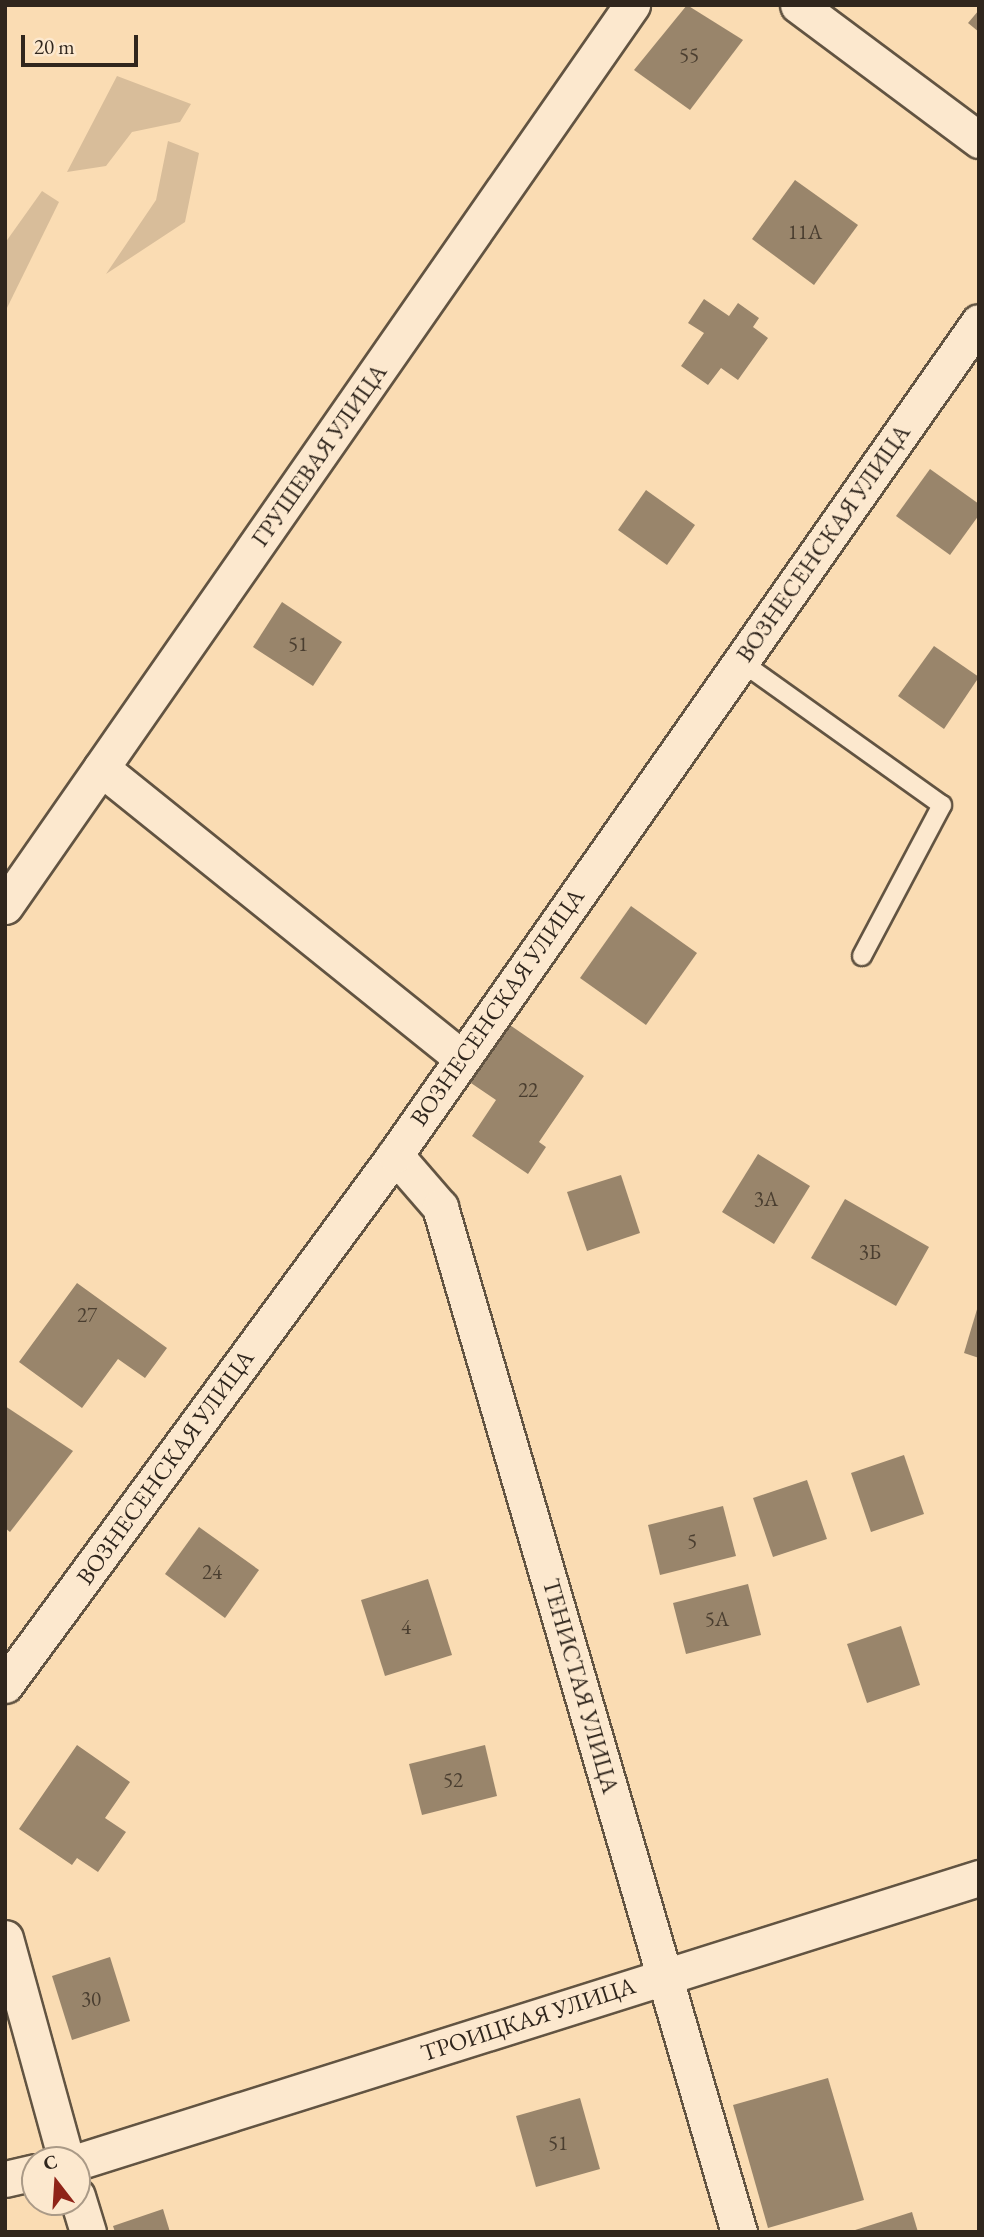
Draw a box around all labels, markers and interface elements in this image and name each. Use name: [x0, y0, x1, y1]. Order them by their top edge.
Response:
scale bar: [24, 21, 142, 65]
text: 20 m: [34, 33, 75, 60]
house number: 55: [679, 42, 699, 68]
house number: 11А: [788, 219, 822, 245]
street label: ГРУШЕВАЯ УЛИЦА: [245, 358, 393, 552]
street label: ВОЗНЕСЕНСКАЯ УЛИЦА: [730, 419, 916, 667]
house number: 51: [288, 631, 308, 657]
street label: ВОЗНЕСЕНСКАЯ УЛИЦА: [404, 883, 590, 1131]
house number: 22: [518, 1077, 538, 1103]
house number: 3А: [754, 1186, 778, 1212]
house number: 3Б: [859, 1239, 881, 1265]
house number: 27: [77, 1302, 97, 1328]
street label: ВОЗНЕСЕНСКАЯ УЛИЦА: [70, 1344, 260, 1590]
house number: 5: [687, 1528, 697, 1554]
house number: 24: [202, 1559, 222, 1585]
street label: ТЕНИСТАЯ УЛИЦА: [537, 1575, 625, 1797]
house number: 5А: [705, 1606, 729, 1632]
house number: 4: [401, 1614, 411, 1640]
house number: 52: [443, 1767, 463, 1793]
street label: ТРОИЦКАЯ УЛИЦА: [417, 1971, 639, 2067]
house number: 30: [81, 1986, 101, 2012]
house number: 51: [548, 2130, 568, 2156]
north arrow: [21, 2146, 91, 2216]
text: С: [40, 2148, 60, 2176]

